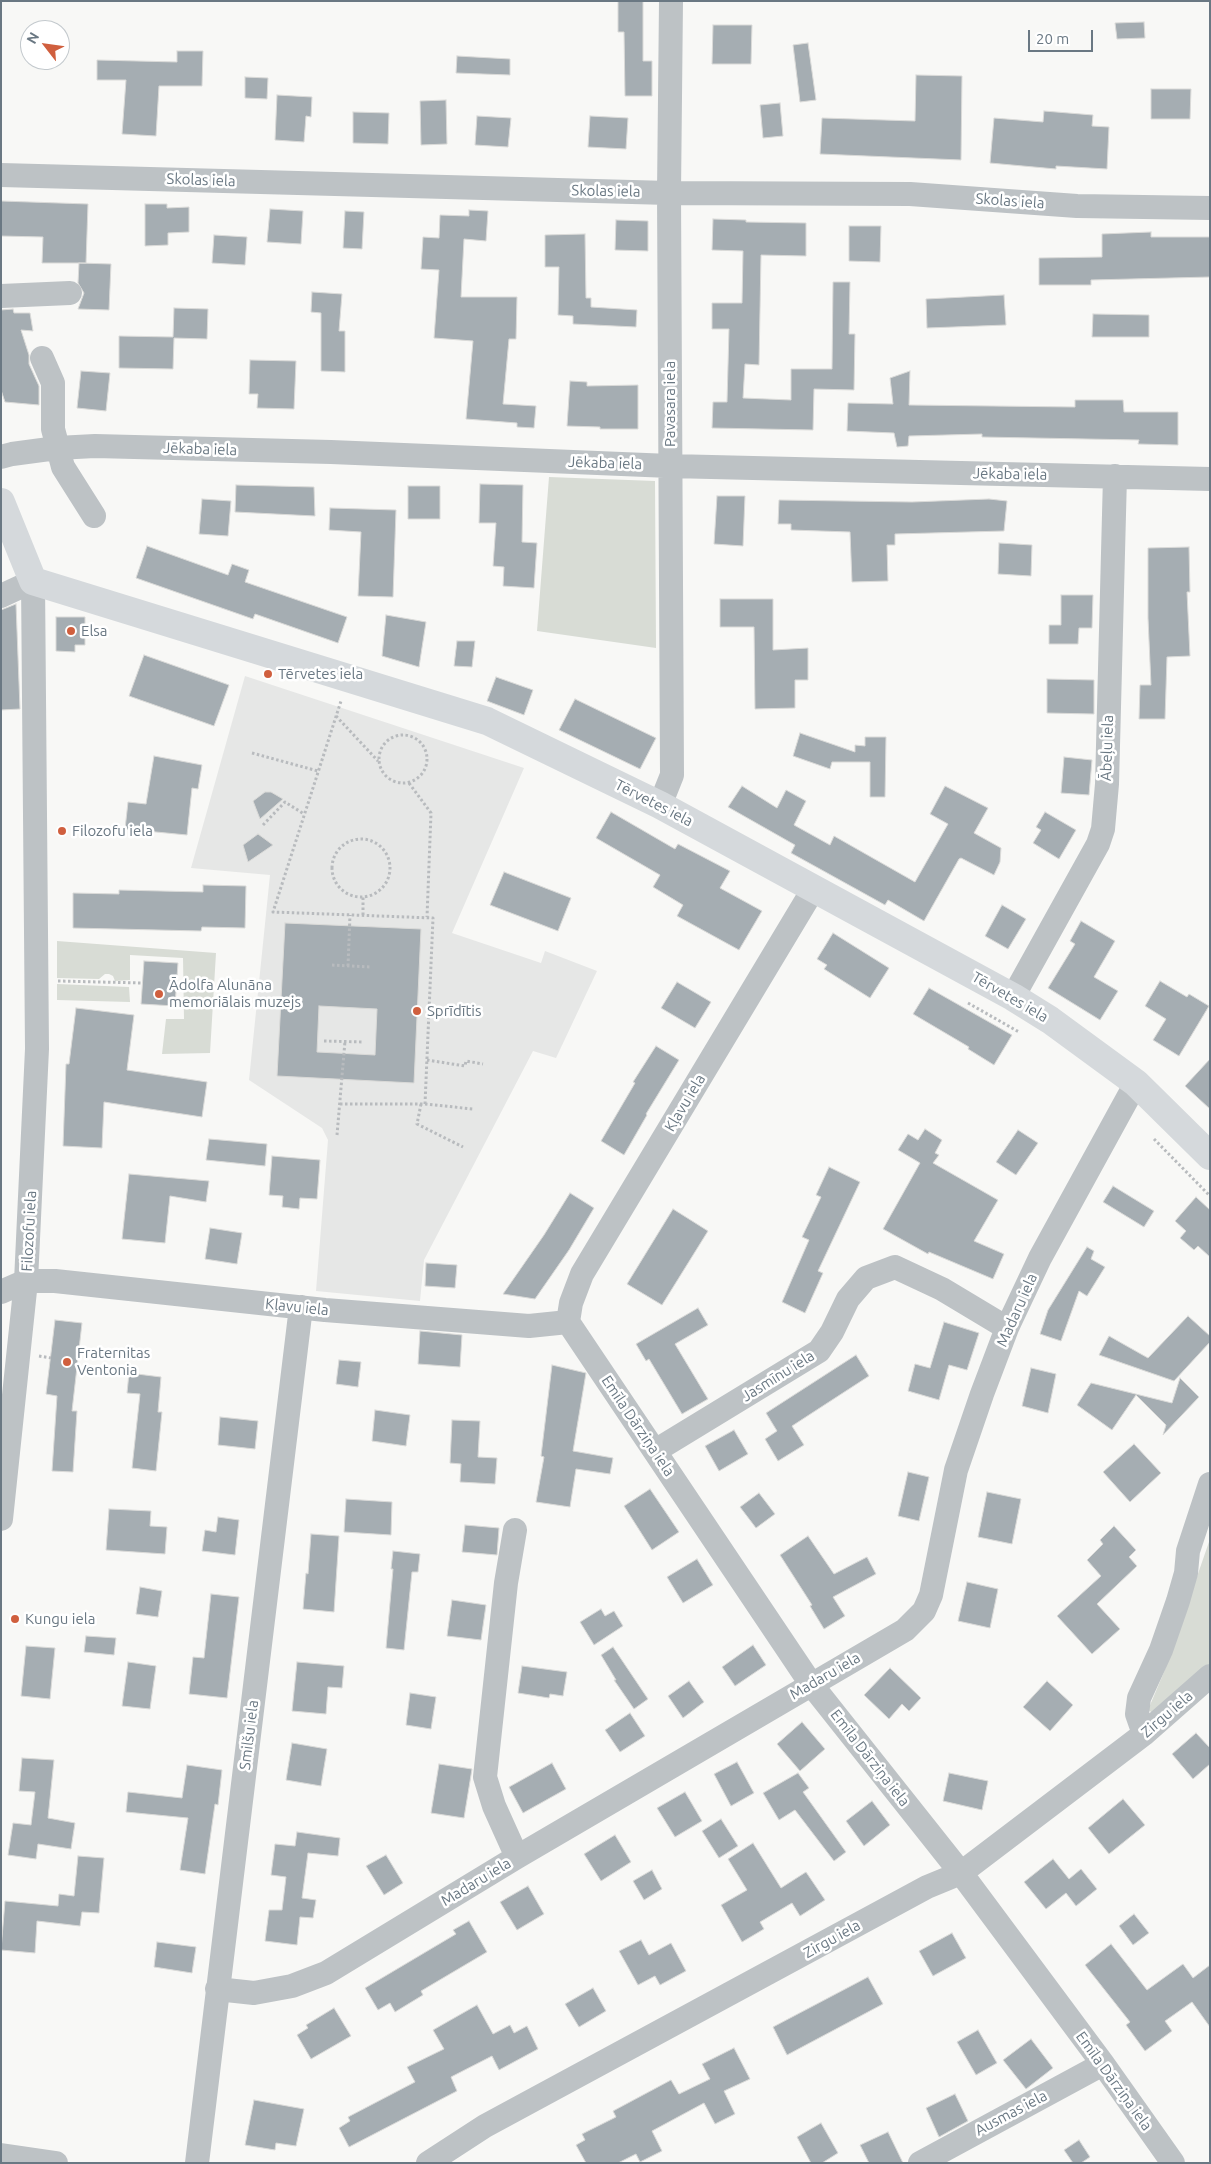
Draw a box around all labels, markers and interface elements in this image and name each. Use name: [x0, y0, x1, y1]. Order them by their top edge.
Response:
north arrow: [20, 20, 70, 70]
scale bar: [1031, 20, 1096, 52]
text: N: [23, 29, 42, 47]
text: 20 m: [1036, 30, 1069, 47]
street label: Skolas iela: [166, 170, 236, 190]
street label: Skolas iela: [571, 181, 641, 201]
street label: Skolas iela: [975, 190, 1045, 212]
street label: Pavasara iela: [661, 361, 679, 447]
street label: Jēkaba iela: [162, 439, 238, 459]
street label: Jēkaba iela: [567, 453, 643, 473]
street label: Jēkaba iela: [973, 464, 1047, 484]
place label: Elsa: [81, 622, 108, 640]
marker: Elsa: [65, 625, 77, 637]
place label: Tērvetes iela: [278, 665, 363, 683]
marker: Tērvetes iela: [262, 668, 274, 680]
street label: Ābeļu iela: [1097, 715, 1117, 781]
street label: Tērvetes iela: [612, 776, 696, 830]
place label: Filozofu iela: [72, 822, 153, 840]
marker: Filozofu iela: [56, 825, 68, 837]
street label: Tērvetes iela: [969, 968, 1051, 1026]
place label: Ādolfa Alunāna memoriālais muzejs: [169, 976, 301, 1011]
marker: Ādolfa Alunāna memoriālais muzejs: [153, 988, 165, 1000]
place label: Sprīdītis: [427, 1002, 481, 1020]
marker: Sprīdītis: [411, 1005, 423, 1017]
street label: Kļavu iela: [661, 1071, 709, 1135]
street label: Filozofu iela: [18, 1190, 40, 1272]
street label: Madaru iela: [993, 1270, 1041, 1350]
street label: Kļavu iela: [264, 1295, 330, 1319]
place label: Fraternitas Ventonia: [77, 1344, 150, 1379]
street label: Jasmīnu iela: [738, 1347, 818, 1405]
marker: Fraternitas Ventonia: [61, 1356, 73, 1368]
street label: Emīla Dārziņa iela: [598, 1372, 678, 1480]
place label: Kungu iela: [25, 1610, 95, 1628]
marker: Kungu iela: [9, 1613, 21, 1625]
street label: Madaru iela: [787, 1649, 863, 1703]
street label: Zirgu iela: [1138, 1687, 1196, 1741]
street label: Smilšu iela: [236, 1699, 262, 1771]
street label: Emīla Dārziņa iela: [827, 1706, 913, 1810]
street label: Madaru iela: [438, 1854, 514, 1910]
street label: Zirgu iela: [800, 1916, 864, 1962]
street label: Emīla Dārziņa iela: [1072, 2028, 1156, 2134]
street label: Ausmas iela: [972, 2087, 1050, 2139]

